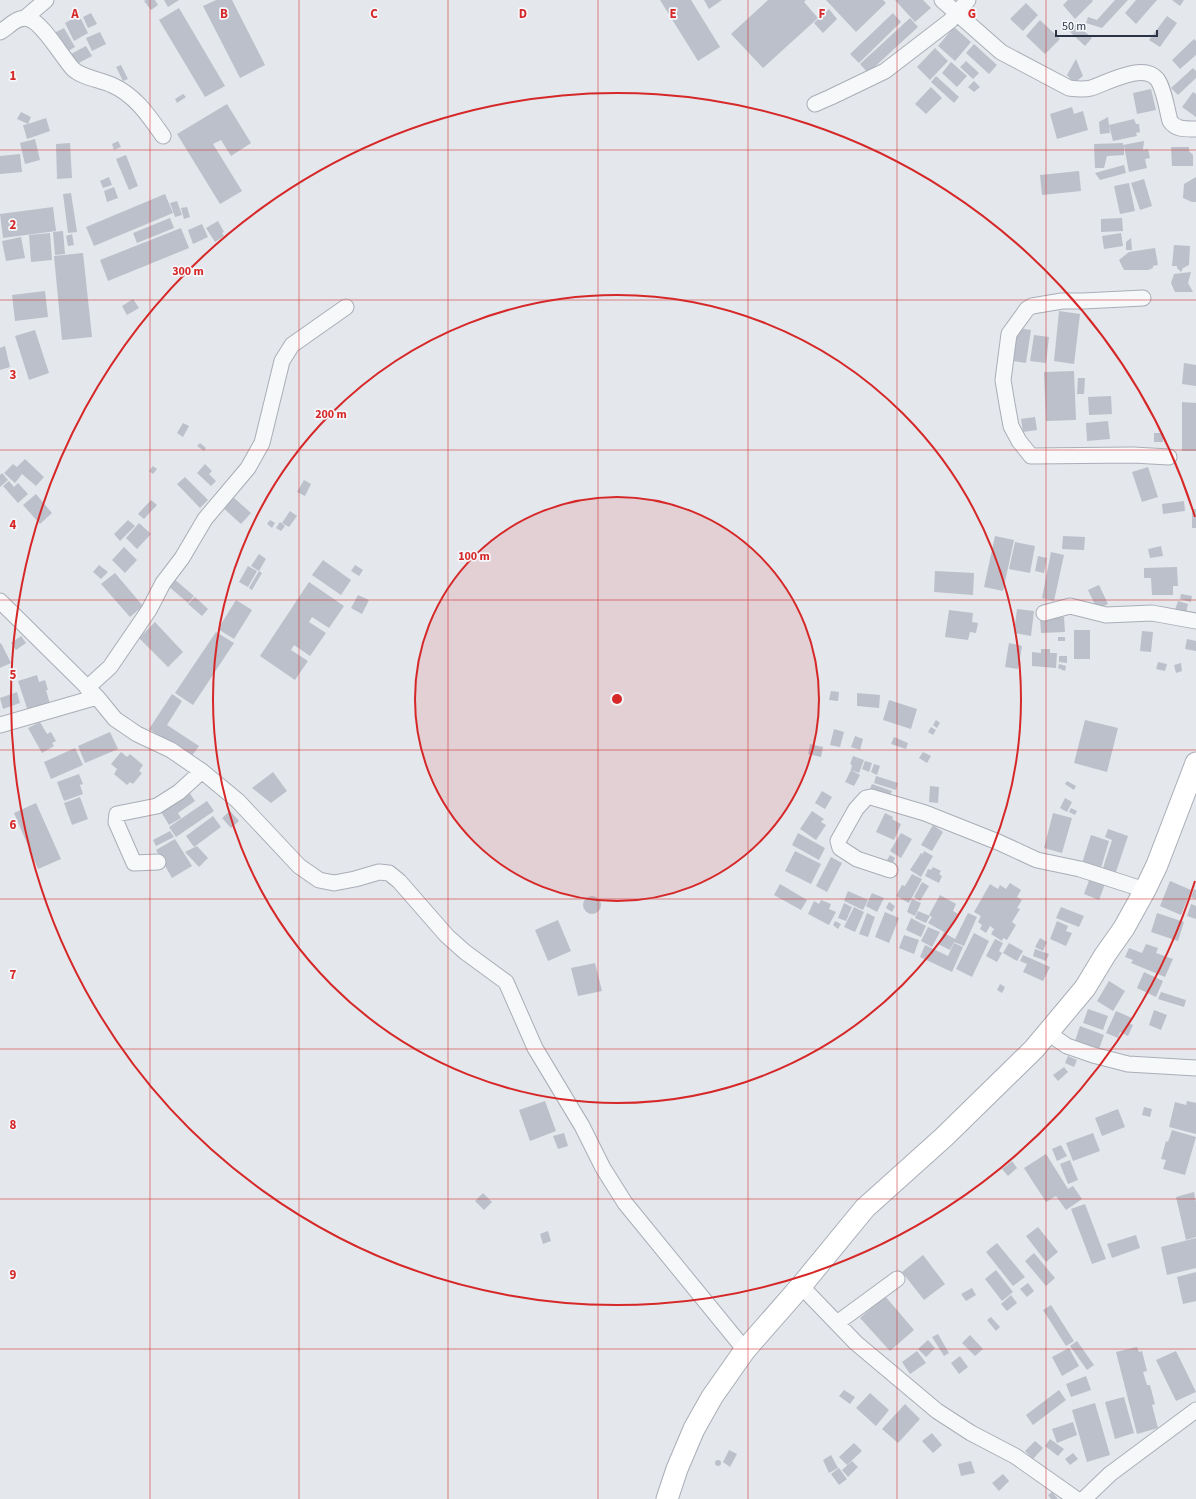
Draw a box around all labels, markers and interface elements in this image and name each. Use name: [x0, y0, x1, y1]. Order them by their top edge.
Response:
text: A: [70, 5, 79, 23]
text: B: [220, 5, 228, 23]
text: C: [370, 5, 378, 23]
text: D: [519, 5, 527, 23]
text: E: [669, 5, 677, 23]
text: F: [819, 5, 826, 23]
text: G: [968, 5, 976, 23]
scale bar: [1056, 12, 1157, 38]
text: 50 m: [1062, 18, 1086, 35]
text: 1: [10, 67, 17, 85]
text: 2: [10, 216, 17, 234]
text: 300 m: [172, 263, 204, 280]
text: 3: [10, 366, 17, 384]
text: 200 m: [315, 406, 347, 423]
text: 4: [10, 516, 17, 534]
text: 100 m: [458, 548, 490, 565]
text: 5: [10, 666, 17, 684]
centre of rings: [610, 692, 624, 706]
text: 6: [10, 816, 17, 834]
text: 7: [10, 966, 17, 984]
text: 8: [10, 1116, 17, 1134]
text: 9: [10, 1266, 17, 1284]

